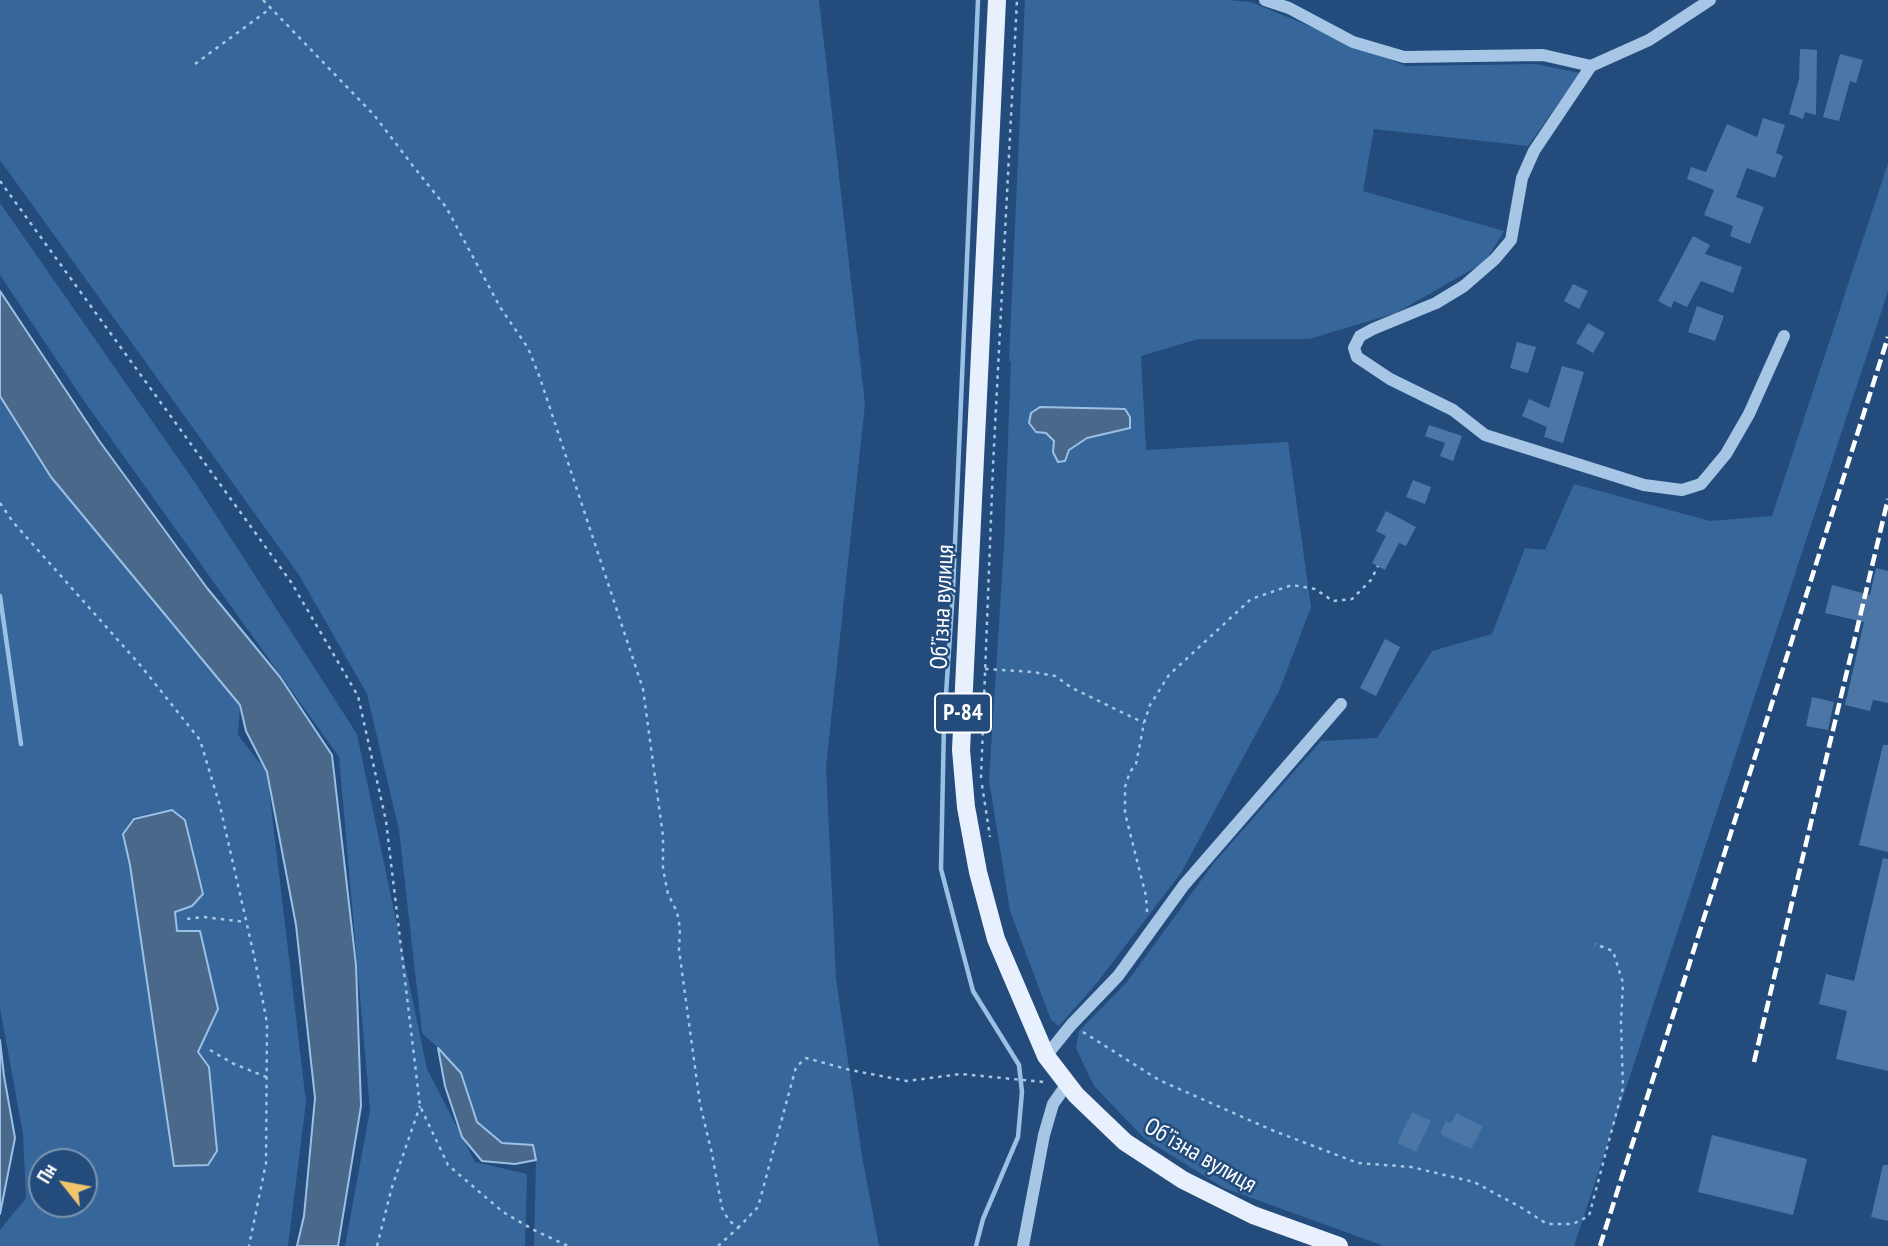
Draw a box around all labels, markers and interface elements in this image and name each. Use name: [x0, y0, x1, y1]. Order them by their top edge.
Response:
street label: Обʼїзна вулиця: [925, 544, 961, 670]
road number: Р-84: [935, 694, 991, 733]
street label: Обʼїзна вулиця: [1139, 1112, 1261, 1200]
north arrow: [28, 1148, 98, 1218]
text: Пн: [32, 1159, 62, 1187]

